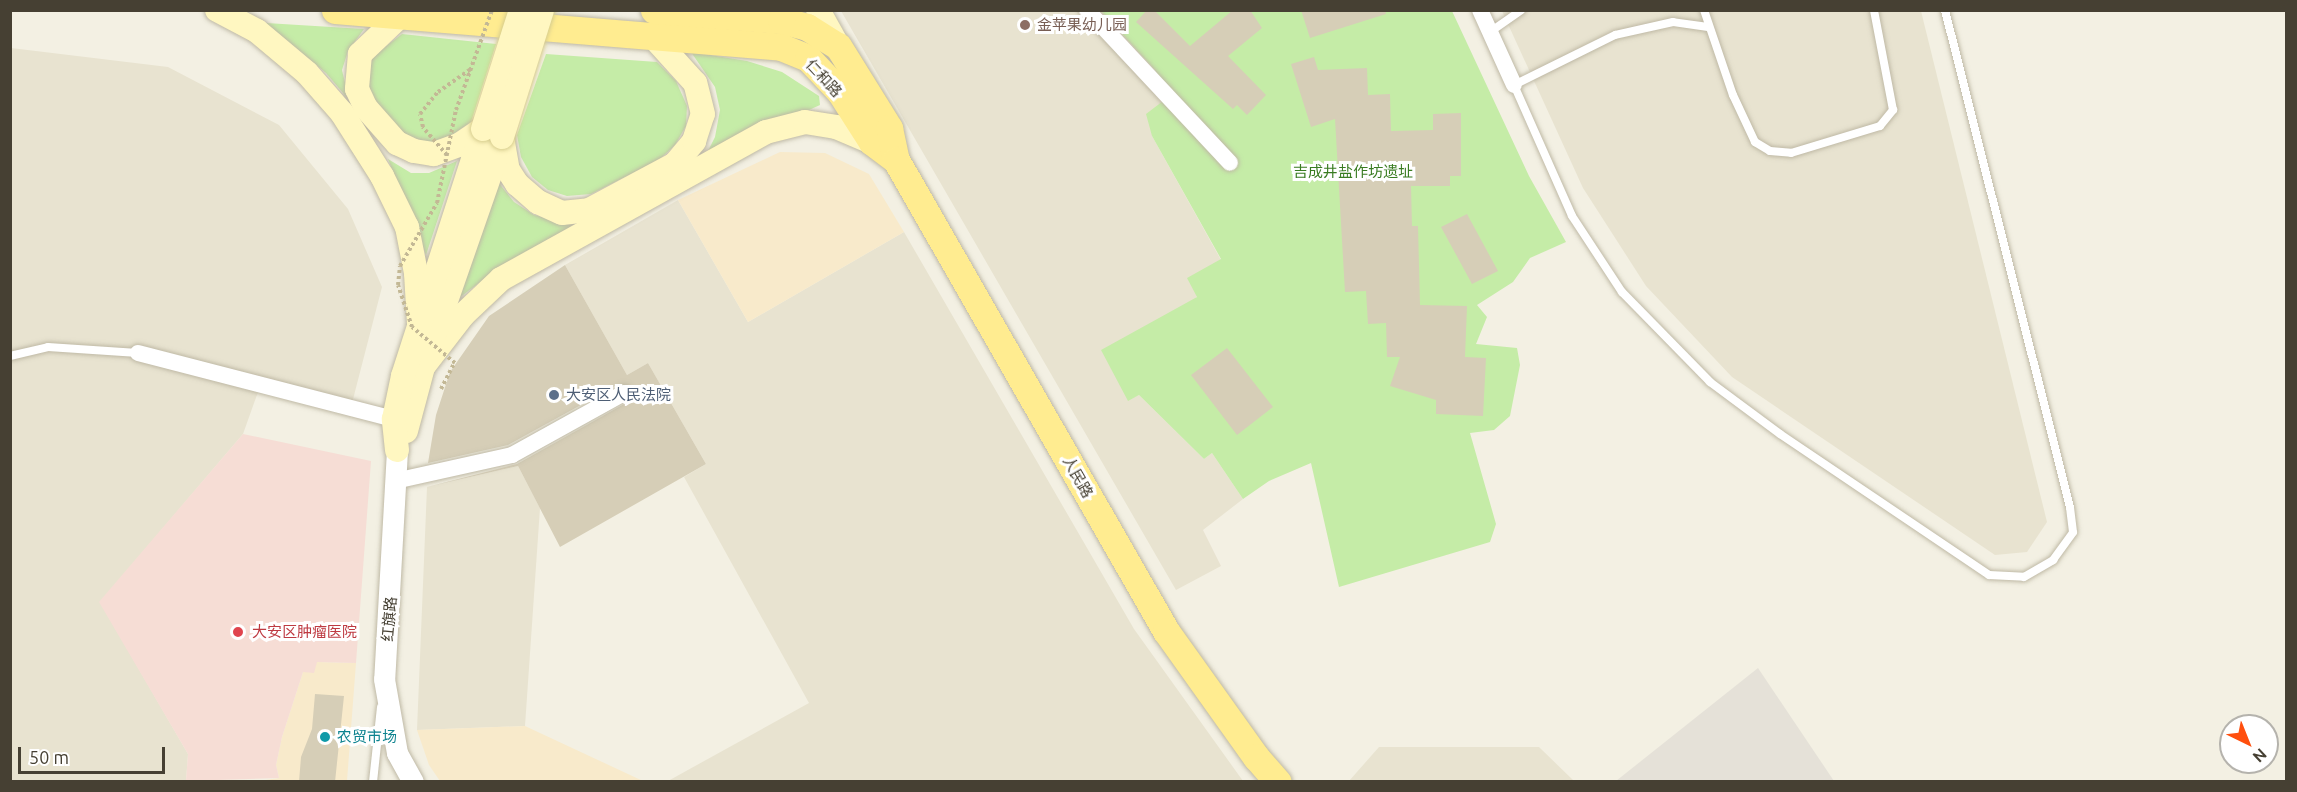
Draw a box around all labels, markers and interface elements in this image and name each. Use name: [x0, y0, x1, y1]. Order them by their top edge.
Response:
place label: 金苹果幼儿园: [1037, 16, 1127, 34]
marker: 金苹果幼儿园: [1018, 18, 1032, 32]
street label: 仁和路: [802, 55, 846, 101]
park label: 吉成井盐作坊遗址: [1293, 163, 1413, 181]
place label: 大安区人民法院: [566, 386, 671, 404]
marker: 大安区人民法院: [547, 388, 561, 402]
street label: 人民路: [1059, 453, 1097, 501]
street label: 红旗路: [378, 596, 400, 642]
marker: 大安区肿瘤医院: [229, 623, 247, 641]
place label: 大安区肿瘤医院: [252, 623, 357, 641]
north arrow: [2219, 714, 2279, 774]
place label: 农贸市场: [337, 728, 397, 746]
marker: 农贸市场: [318, 730, 332, 744]
scale bar: [21, 735, 168, 773]
text: N: [2249, 745, 2270, 766]
text: 50 m: [29, 747, 69, 767]

